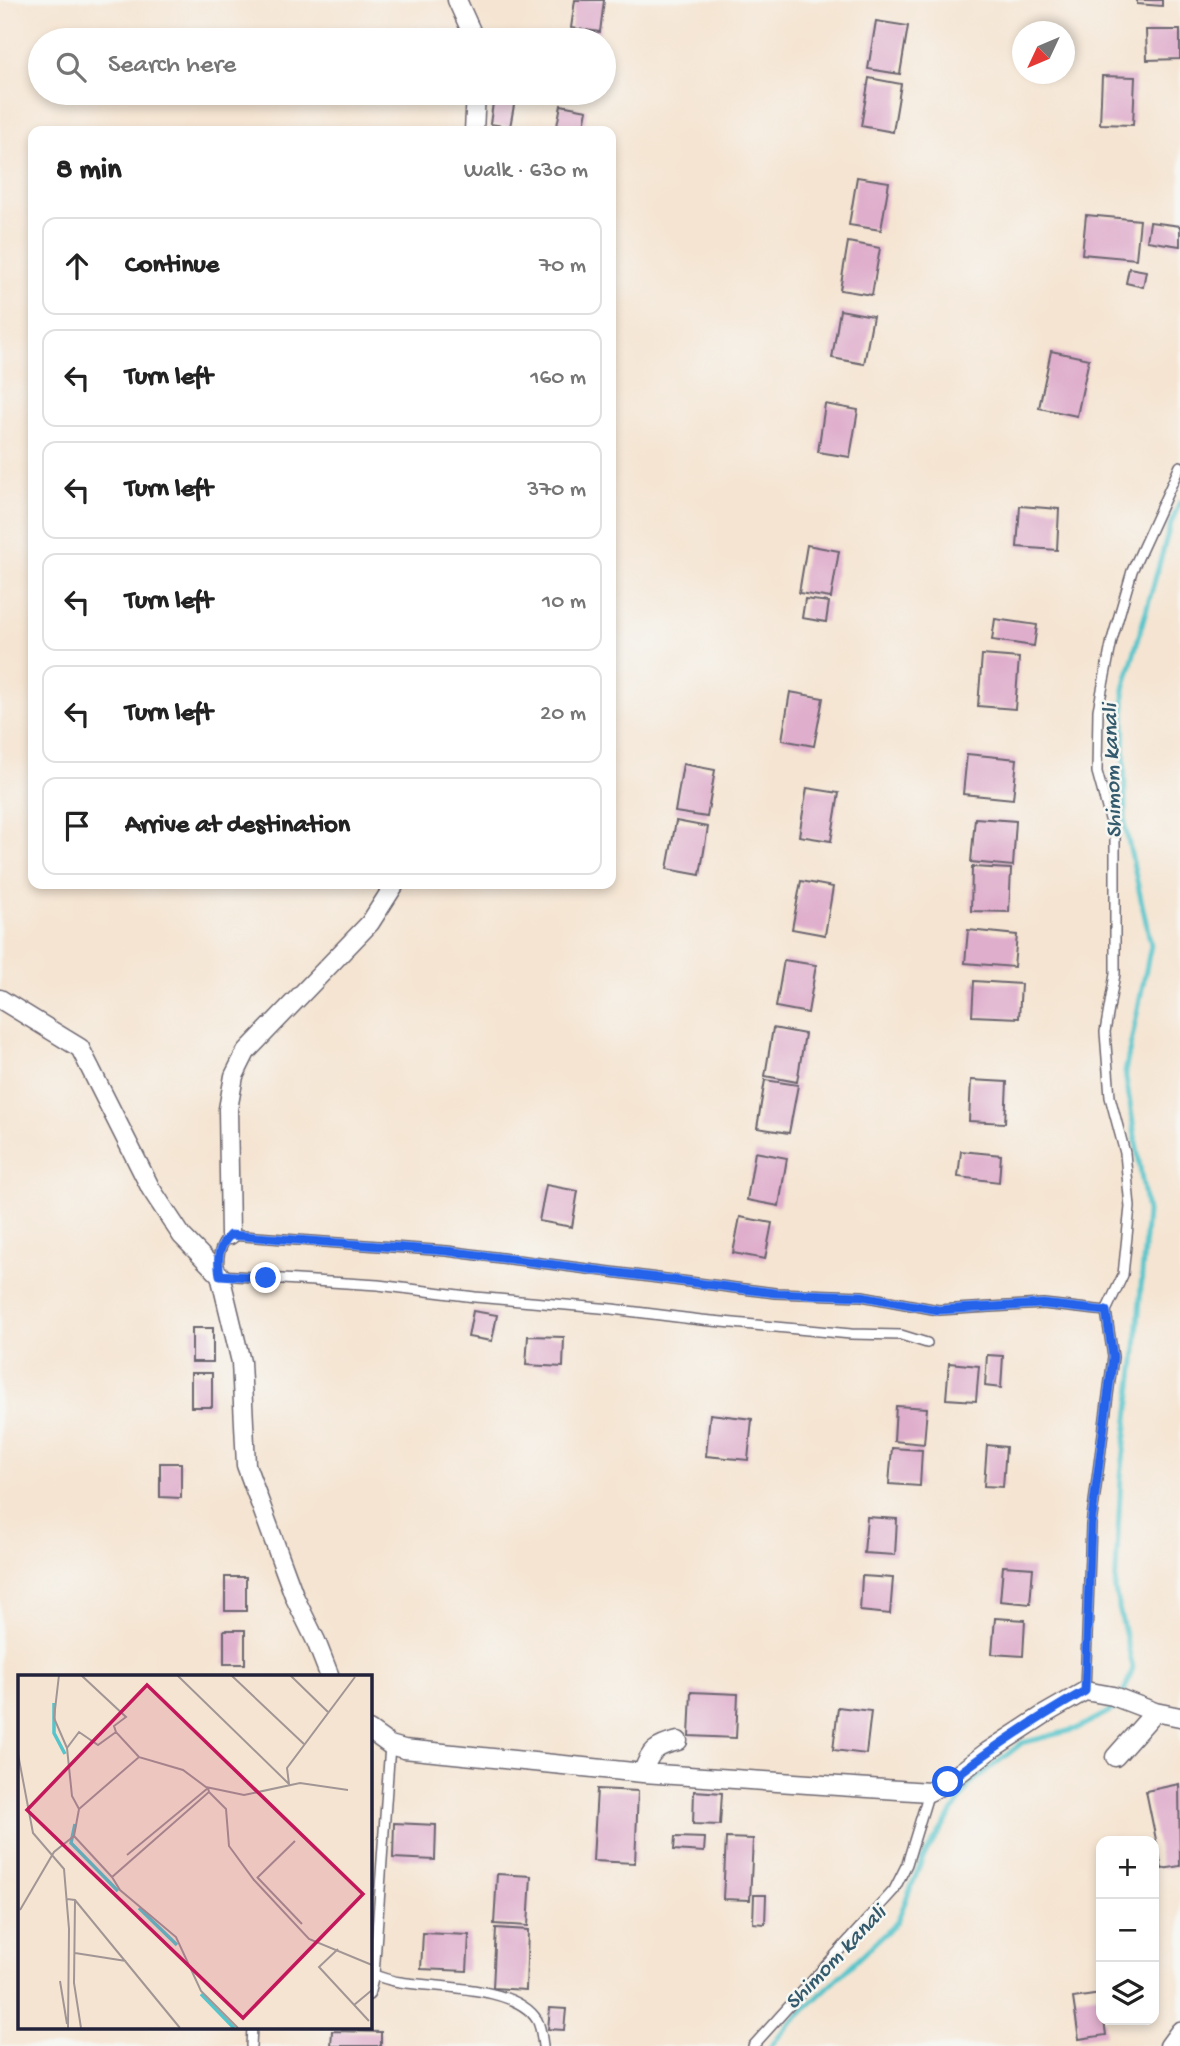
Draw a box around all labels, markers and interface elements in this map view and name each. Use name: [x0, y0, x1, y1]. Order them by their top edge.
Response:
north arrow: [1012, 21, 1075, 84]
search box: [28, 28, 616, 105]
icon: search: [52, 48, 90, 86]
text: Search here: [108, 51, 236, 82]
text: 8 min: [56, 154, 122, 189]
text: Walk · 630 m: [464, 158, 588, 185]
icon: ahead: [58, 247, 96, 285]
text: Continue: [125, 251, 219, 282]
text: 70 m: [539, 253, 586, 280]
icon: left: [58, 359, 96, 397]
text: Turn left: [125, 363, 213, 394]
text: 160 m: [530, 365, 586, 392]
icon: left: [58, 471, 96, 509]
text: Turn left: [125, 475, 213, 506]
text: 370 m: [527, 477, 586, 504]
icon: left: [58, 583, 96, 621]
text: Turn left: [125, 587, 213, 618]
text: 10 m: [542, 589, 586, 616]
icon: left: [58, 695, 96, 733]
text: Turn left: [125, 699, 213, 730]
water label: Shimom kanali: [1098, 700, 1129, 839]
text: 20 m: [540, 701, 586, 728]
icon: arrive: [58, 807, 96, 845]
text: Arrive at destination: [125, 811, 350, 842]
route end: [250, 1262, 281, 1293]
inset map: [18, 1675, 371, 2028]
route start: [932, 1766, 963, 1797]
map controls: [1096, 1836, 1159, 2025]
button: +: [1096, 1836, 1159, 1899]
water label: Shimom kanali: [780, 1898, 895, 2016]
button: −: [1096, 1899, 1159, 1962]
button: layers: [1096, 1962, 1159, 2025]

